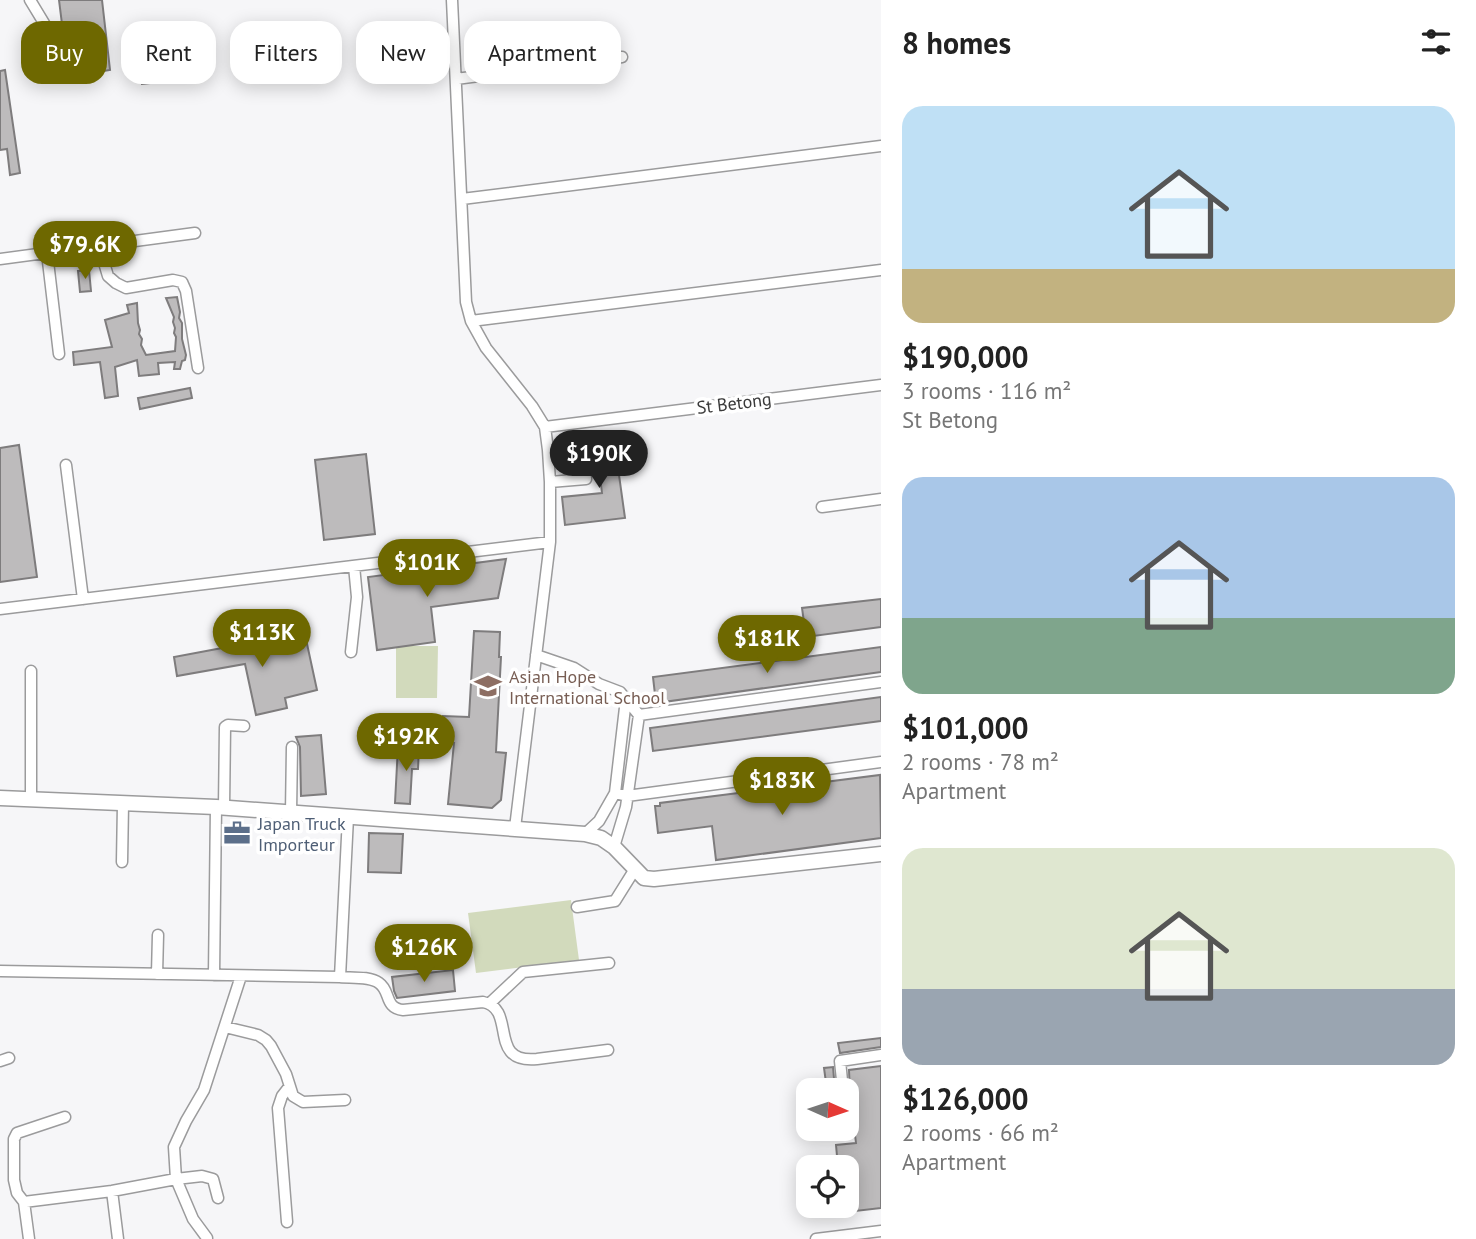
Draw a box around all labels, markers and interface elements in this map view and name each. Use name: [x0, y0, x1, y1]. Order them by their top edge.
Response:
chip: Buy: [21, 21, 107, 84]
chip: Rent: [121, 21, 216, 84]
chip: Filters: [230, 21, 342, 84]
chip: New: [356, 21, 450, 84]
chip: Apartment: [464, 21, 621, 84]
text: 8 homes: [902, 23, 1011, 62]
icon: filters: [1417, 23, 1455, 61]
icon: home: [1116, 151, 1242, 277]
pin: $79.6K: [28, 222, 142, 281]
text: $79.6K: [49, 229, 121, 258]
text: $190,000: [902, 337, 1029, 376]
text: 3 rooms · 116 m²: [902, 376, 1071, 405]
street label: St Betong: [695, 387, 773, 419]
text: St Betong: [902, 405, 998, 434]
pin: $190K: [550, 430, 648, 490]
text: $190K: [566, 438, 632, 467]
icon: home: [1116, 522, 1242, 648]
pin: $101K: [378, 540, 476, 599]
text: $101K: [394, 547, 460, 576]
pin: $113K: [213, 610, 311, 669]
pin: $181K: [718, 616, 816, 675]
text: $113K: [229, 617, 295, 646]
text: $181K: [734, 623, 800, 652]
place label: Asian Hope International School: [509, 665, 666, 709]
school or university icon: Asian Hope International School: [473, 671, 503, 701]
text: $101,000: [902, 708, 1029, 747]
pin: $192K: [357, 714, 455, 773]
text: $192K: [373, 721, 439, 750]
text: 2 rooms · 78 m²: [902, 747, 1059, 776]
pin: $183K: [733, 758, 831, 817]
text: $183K: [749, 765, 815, 794]
text: Apartment: [902, 776, 1006, 805]
place label: Japan Truck Importeur: [257, 812, 346, 856]
office icon: Japan Truck Importeur: [222, 818, 252, 848]
icon: home: [1116, 893, 1242, 1019]
pin: $126K: [375, 925, 473, 984]
text: $126K: [391, 932, 457, 961]
north arrow: [796, 1078, 859, 1141]
map controls: [796, 1078, 859, 1218]
text: $126,000: [902, 1079, 1029, 1118]
text: 2 rooms · 66 m²: [902, 1118, 1059, 1147]
text: Apartment: [902, 1147, 1006, 1176]
button: locate: [796, 1155, 859, 1218]

